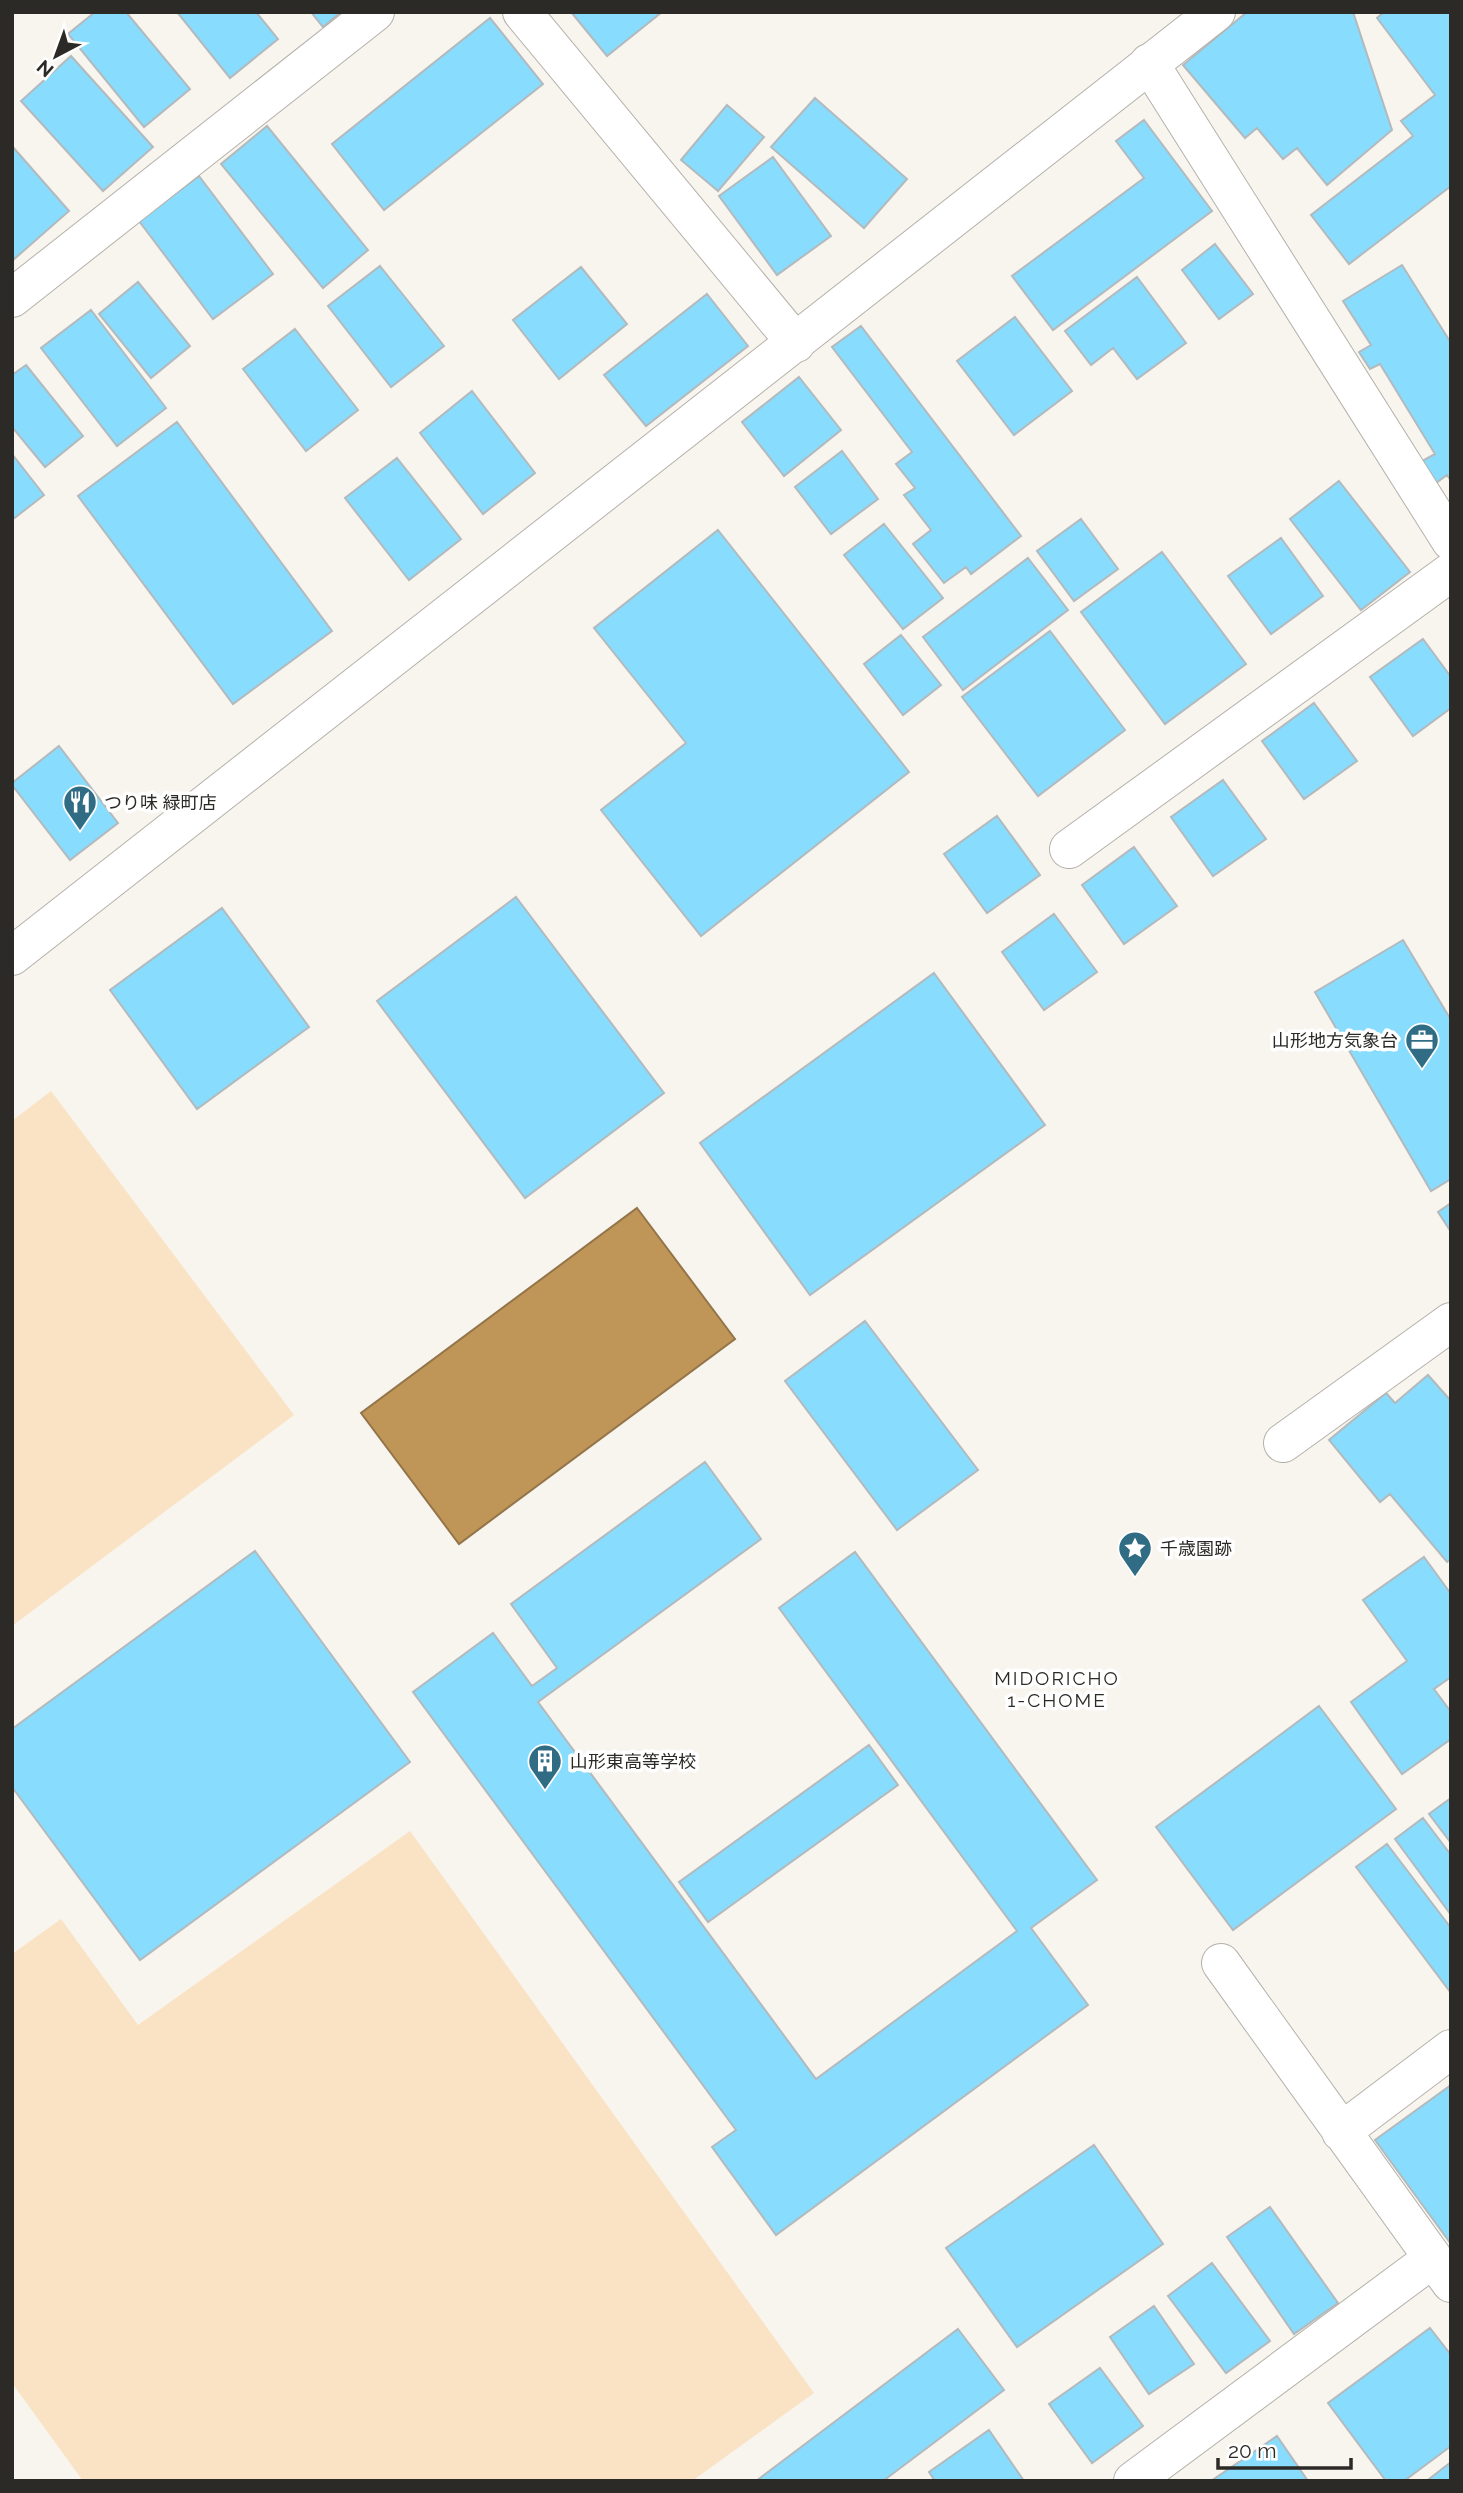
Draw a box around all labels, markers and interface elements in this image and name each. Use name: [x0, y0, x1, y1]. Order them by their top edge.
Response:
north arrow: [21, 21, 91, 91]
text: N: [32, 56, 58, 82]
restaurant icon: つり味 緑町店: [61, 783, 99, 832]
place label: つり味 緑町店: [104, 792, 217, 813]
office icon: 山形地方気象台: [1403, 1021, 1441, 1070]
place label: 山形地方気象台: [1272, 1030, 1398, 1051]
place icon: 千歳園跡: [1116, 1529, 1154, 1578]
place label: 千歳園跡: [1160, 1538, 1232, 1559]
district label: MIDORICHO 1-CHOME: [994, 1667, 1120, 1711]
building icon: 山形東高等学校: [526, 1742, 564, 1791]
place label: 山形東高等学校: [570, 1751, 696, 1772]
scale bar: [1218, 2426, 1351, 2470]
text: 20 m: [1228, 2438, 1276, 2463]

